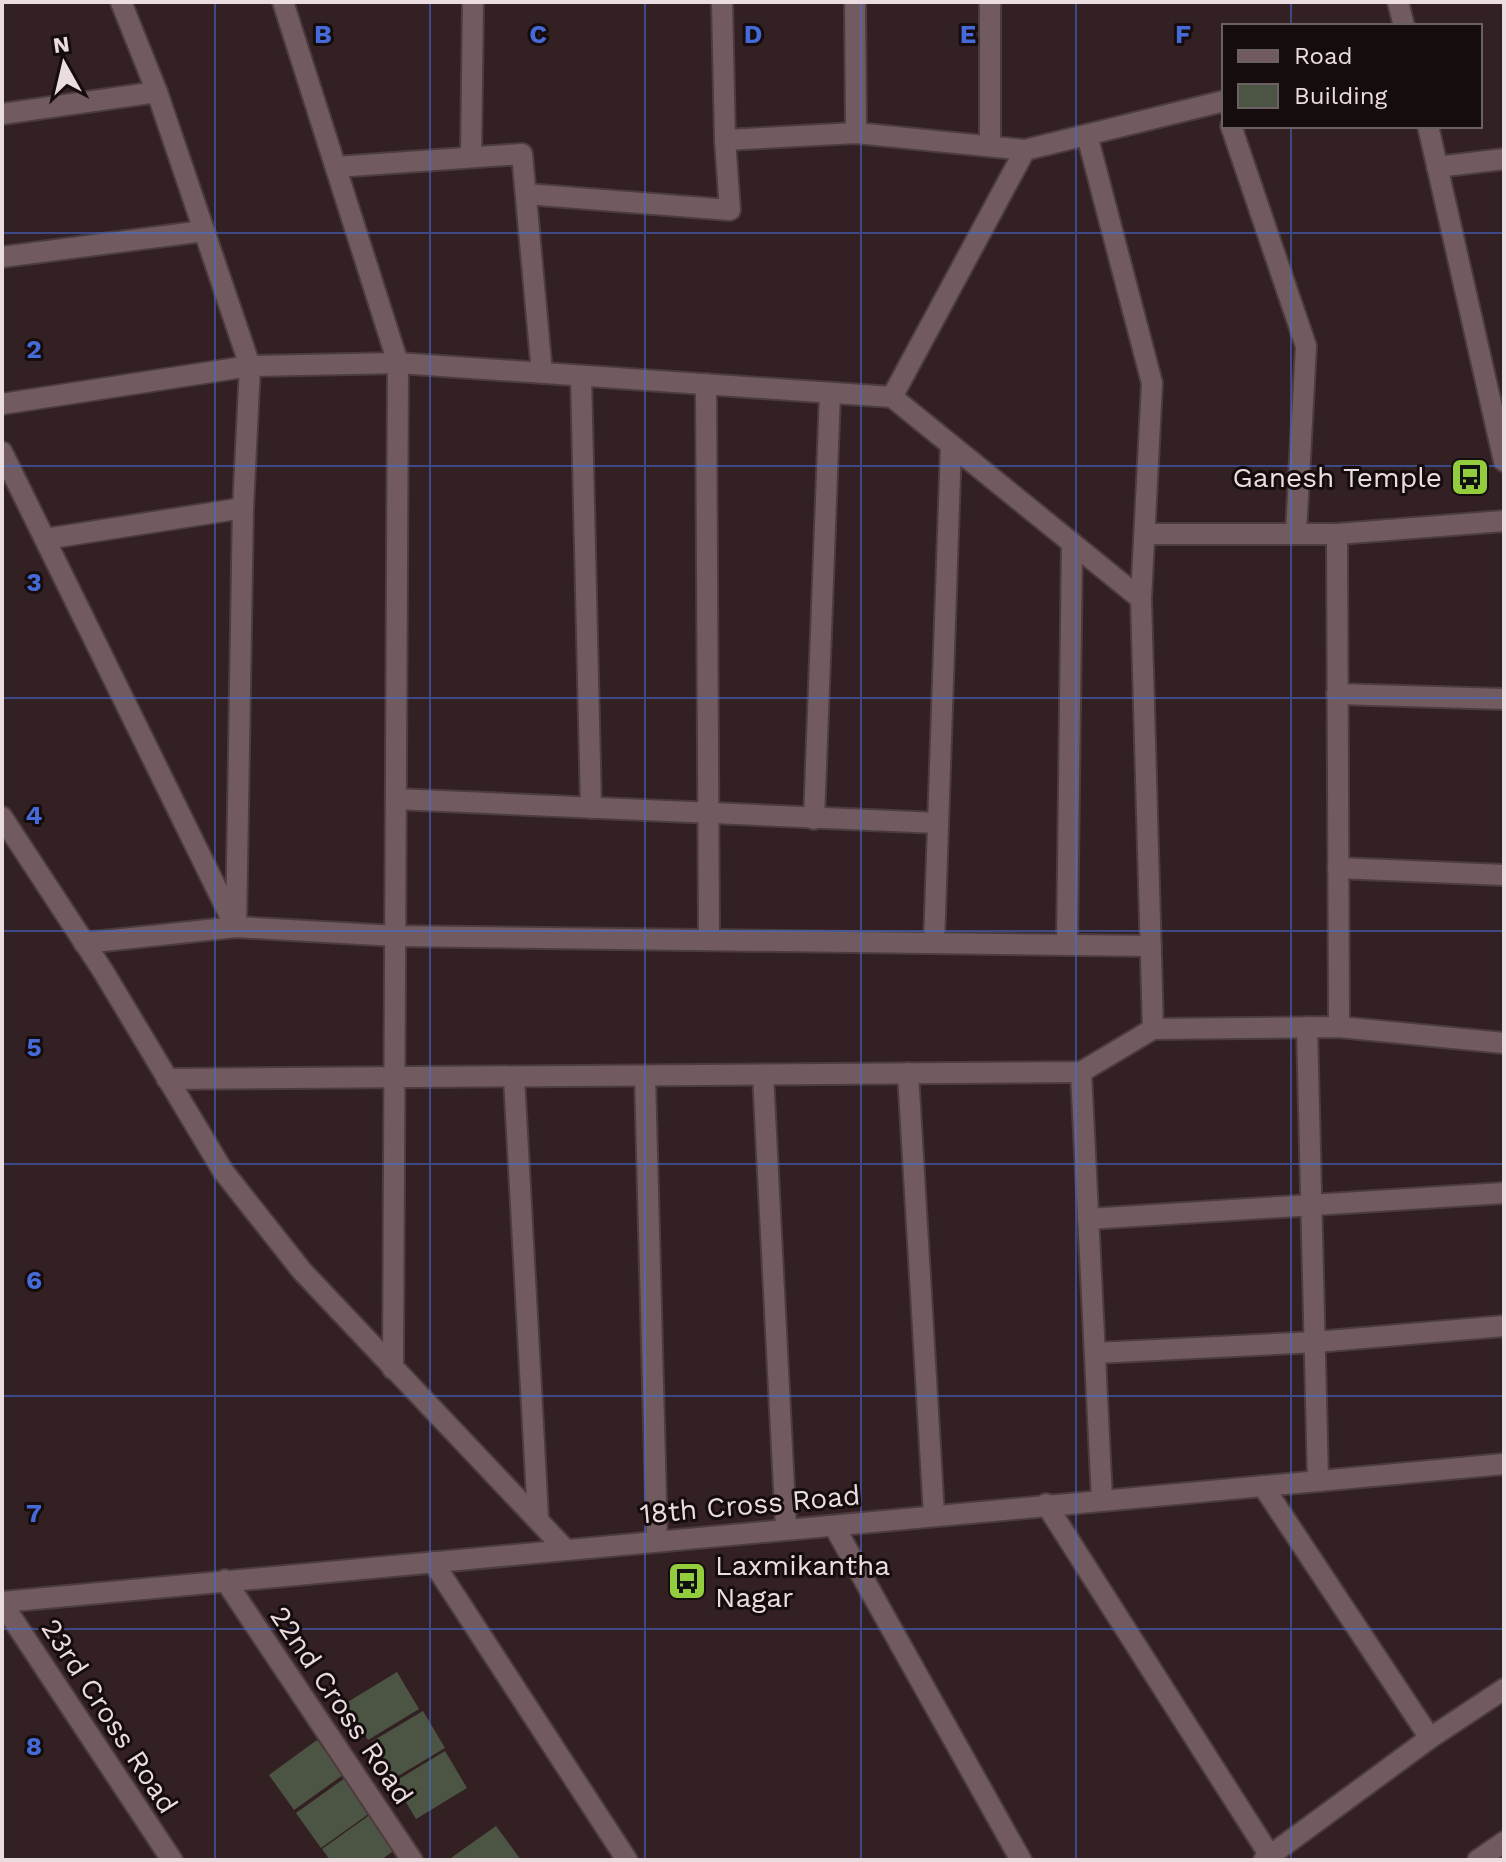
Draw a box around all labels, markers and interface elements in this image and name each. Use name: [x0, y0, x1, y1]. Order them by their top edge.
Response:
text: B: [314, 19, 332, 49]
text: C: [529, 19, 547, 49]
text: D: [744, 19, 762, 49]
text: E: [960, 19, 976, 49]
text: F: [1175, 19, 1191, 49]
north arrow: [24, 24, 104, 104]
legend: [1222, 24, 1482, 128]
text: N: [51, 31, 71, 58]
text: Road: [1294, 42, 1353, 70]
text: Building: [1294, 82, 1387, 110]
text: 2: [26, 334, 42, 364]
bus stop icon: Ganesh Temple: [1449, 456, 1491, 498]
place label: Ganesh Temple: [1233, 461, 1442, 494]
text: 3: [26, 567, 42, 597]
text: 4: [26, 800, 43, 830]
text: 5: [26, 1032, 42, 1062]
text: 6: [26, 1265, 42, 1295]
street label: 18th Cross Road: [638, 1478, 862, 1531]
text: 7: [26, 1498, 42, 1528]
place label: Laxmikantha Nagar: [715, 1549, 890, 1614]
bus stop icon: Laxmikantha Nagar: [666, 1560, 708, 1602]
street label: 22nd Cross Road: [263, 1600, 420, 1810]
street label: 23rd Cross Road: [34, 1613, 185, 1820]
text: 8: [26, 1731, 42, 1761]

